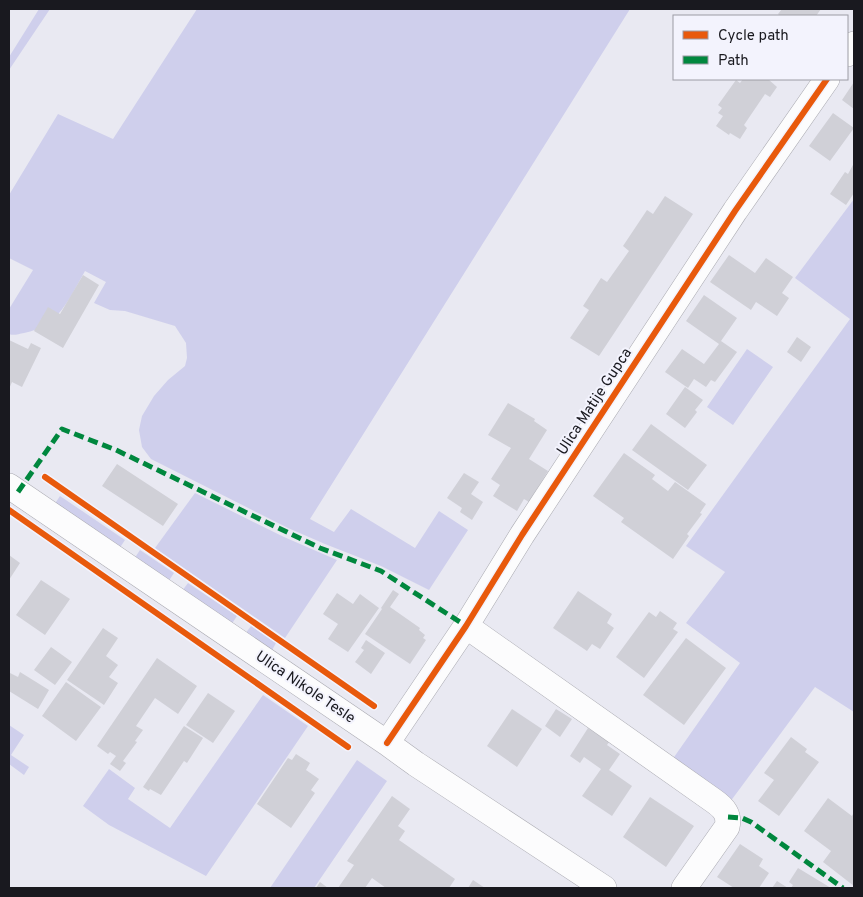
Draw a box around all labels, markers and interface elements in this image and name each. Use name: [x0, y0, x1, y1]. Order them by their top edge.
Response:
legend: [673, 15, 848, 80]
text: Cycle path: [718, 27, 789, 46]
text: Path: [718, 52, 749, 71]
street label: Ulica Matije Gupca: [553, 345, 637, 459]
street label: Ulica Nikole Tesle: [251, 648, 359, 728]

